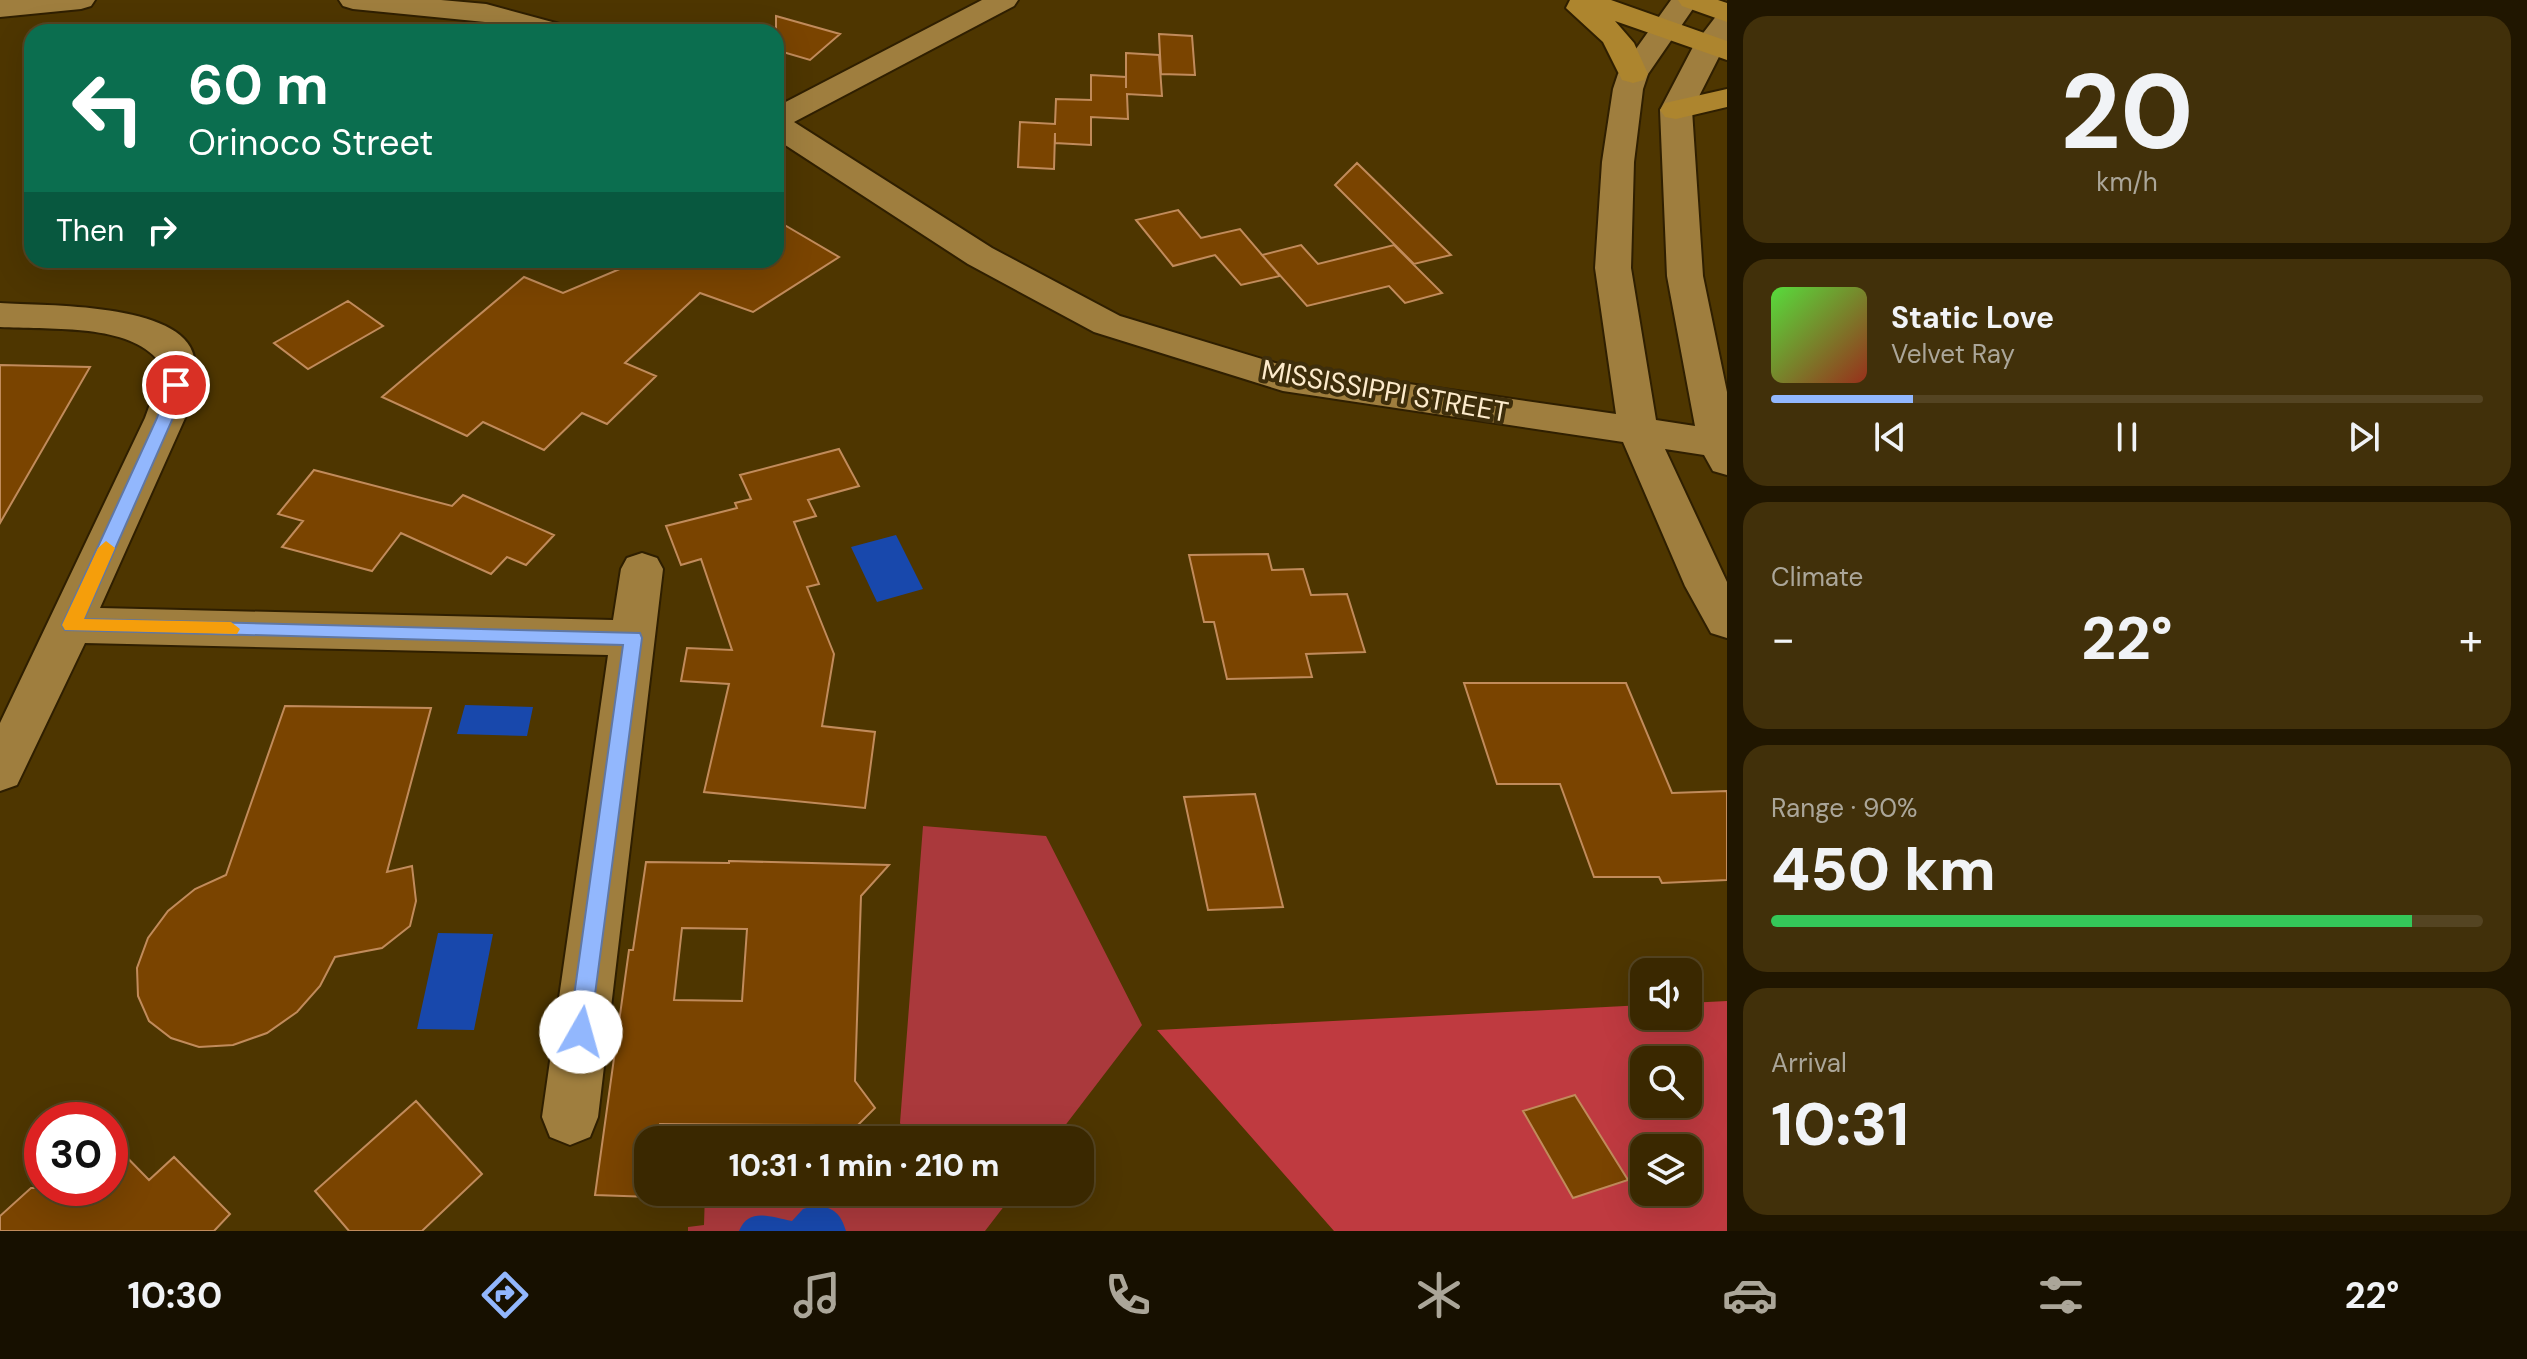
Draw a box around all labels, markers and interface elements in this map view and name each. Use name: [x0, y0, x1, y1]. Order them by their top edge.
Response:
text: 20: [2061, 45, 2193, 180]
text: 60 m: [188, 48, 329, 121]
icon: left: [56, 56, 160, 160]
text: Orinoco Street: [188, 119, 433, 166]
text: km/h: [2096, 165, 2158, 199]
icon: right: [140, 208, 184, 252]
text: Then: [56, 211, 124, 250]
text: Static Love: [1891, 298, 2054, 337]
text: Velvet Ray: [1891, 337, 2015, 371]
pin: [142, 351, 210, 419]
street label: MISSISSIPPI STREET: [1259, 351, 1511, 431]
icon: arrive: [154, 363, 198, 407]
icon: previous: [1868, 415, 1912, 459]
icon: pause: [2105, 415, 2149, 459]
icon: next: [2342, 415, 2386, 459]
text: Climate: [1771, 560, 1863, 594]
text: 22°: [2081, 599, 2173, 678]
text: −: [1771, 610, 1795, 668]
text: +: [2459, 610, 2483, 668]
text: Range · 90%: [1771, 791, 1917, 825]
text: 450 km: [1771, 830, 1996, 909]
map controls: [1630, 958, 1702, 1206]
button: sound: [1630, 958, 1702, 1030]
position arrow: [539, 990, 623, 1074]
button: search: [1630, 1046, 1702, 1118]
text: Arrival: [1771, 1046, 1847, 1080]
text: 10:31: [1771, 1085, 1909, 1164]
speed limit sign: 30: [24, 1102, 128, 1206]
button: layers: [1630, 1134, 1702, 1206]
text: 10:31 · 1 min · 210 m: [729, 1146, 999, 1185]
icon: directions: [477, 1267, 533, 1323]
icon: music: [789, 1267, 845, 1323]
icon: phone: [1100, 1267, 1156, 1323]
icon: climate: [1411, 1267, 1467, 1323]
icon: car: [1722, 1267, 1778, 1323]
icon: filters: [2033, 1267, 2089, 1323]
text: 10:30: [128, 1272, 222, 1319]
text: 22°: [2345, 1272, 2399, 1319]

